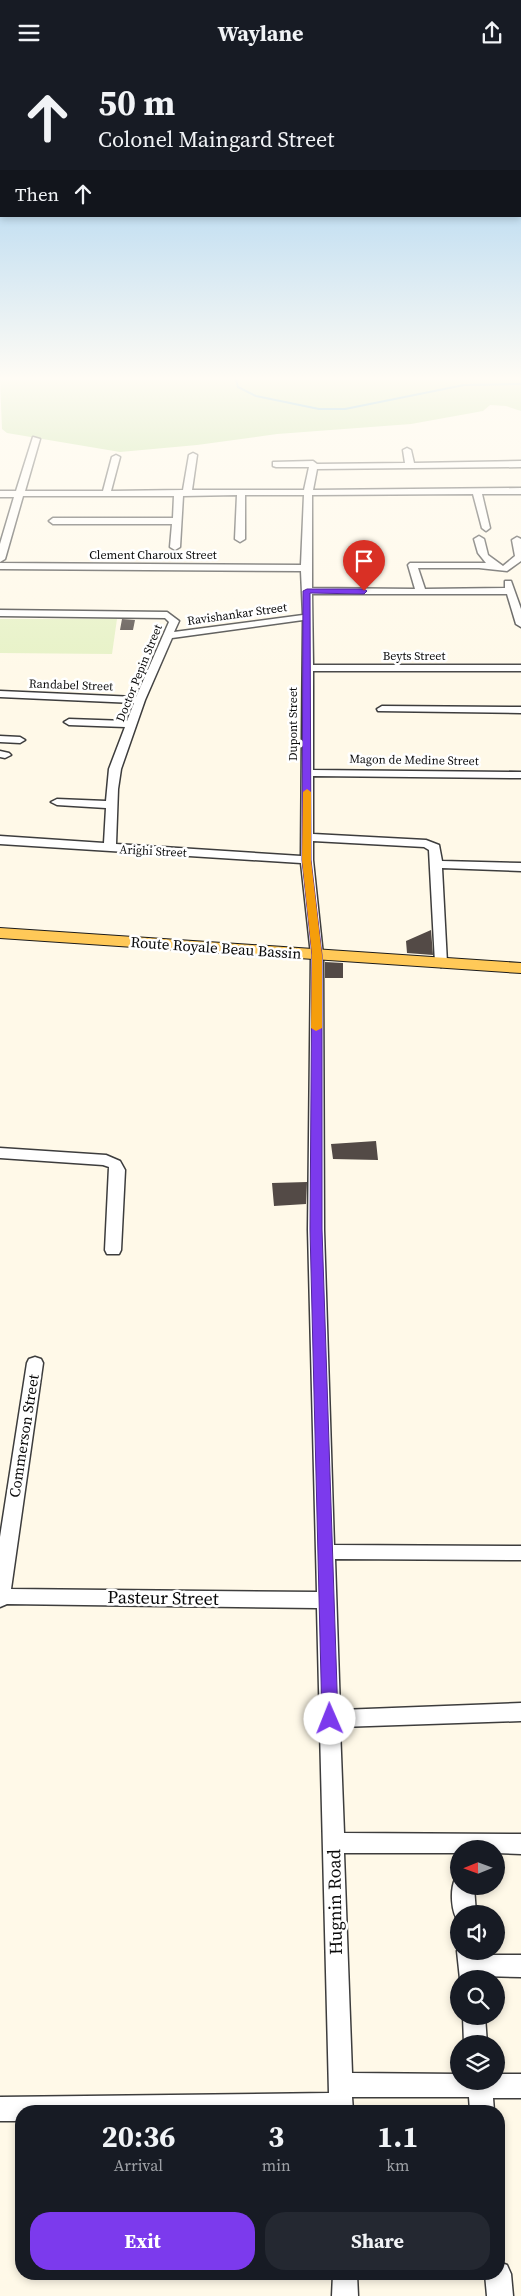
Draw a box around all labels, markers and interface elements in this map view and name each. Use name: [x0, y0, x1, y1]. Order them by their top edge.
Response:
text: Waylane: [218, 18, 303, 48]
icon: menu: [15, 19, 43, 47]
icon: share: [478, 19, 506, 47]
text: 50 m: [98, 79, 175, 127]
icon: ahead: [15, 85, 80, 150]
text: Colonel Maingard Street: [98, 124, 334, 154]
icon: ahead: [69, 180, 97, 208]
text: Then: [15, 181, 59, 207]
pin: [343, 540, 385, 591]
street label: Clement Charoux Street: [89, 547, 217, 563]
icon: arrive: [350, 547, 378, 575]
street label: Ravishankar Street: [186, 599, 288, 629]
street label: Doctor Pepin Street: [112, 622, 166, 724]
street label: Beyts Street: [383, 648, 445, 664]
street label: Randabel Street: [29, 676, 113, 694]
street label: Dupont Street: [285, 687, 301, 761]
street label: Magon de Medine Street: [349, 751, 479, 769]
street label: Arighi Street: [119, 841, 187, 861]
street label: Route Royale Beau Bassin: [130, 931, 302, 964]
street label: Commerson Street: [3, 1373, 44, 1499]
street label: Pasteur Street: [107, 1584, 219, 1611]
position arrow: [303, 1692, 355, 1744]
north arrow: [450, 1840, 505, 1895]
map controls: [450, 1840, 505, 2090]
street label: Hugnin Road: [321, 1849, 348, 1955]
button: sound: [450, 1905, 505, 1960]
button: search: [450, 1970, 505, 2025]
button: layers: [450, 2035, 505, 2090]
text: 20:36: [101, 2116, 175, 2157]
text: 3: [268, 2116, 284, 2157]
text: 1.1: [377, 2116, 419, 2157]
text: Arrival: [114, 2154, 163, 2176]
text: min: [262, 2154, 291, 2176]
text: km: [386, 2154, 409, 2176]
button: Exit: [30, 2212, 255, 2270]
button: Share: [265, 2212, 490, 2270]

